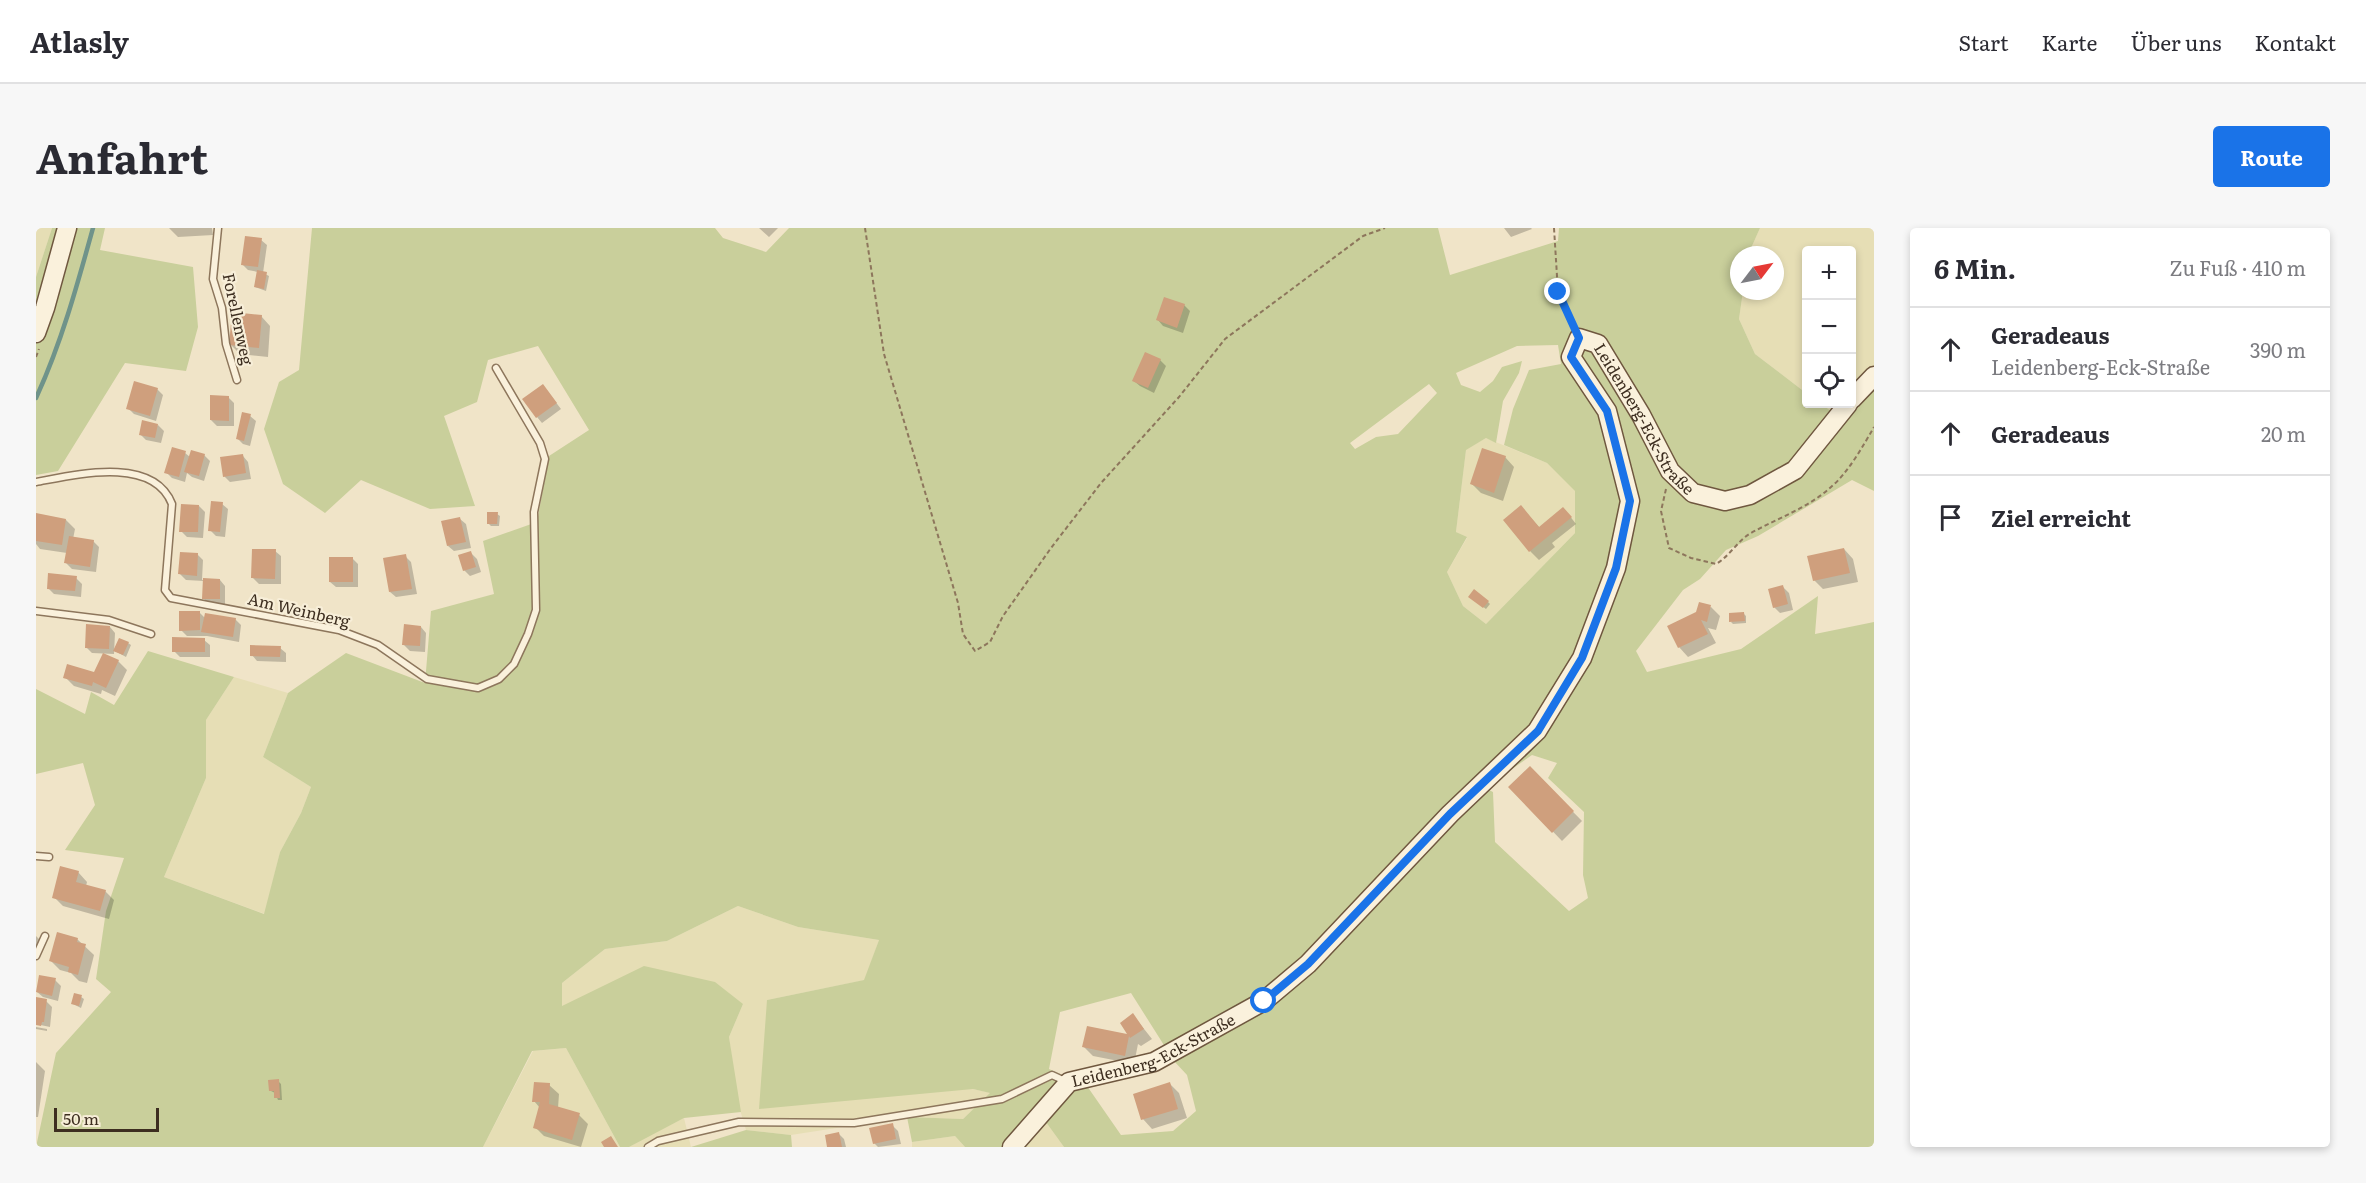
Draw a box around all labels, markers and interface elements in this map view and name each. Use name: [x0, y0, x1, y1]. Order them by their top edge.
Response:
text: Atlasly: [30, 20, 129, 62]
text: Start: [1958, 26, 2009, 57]
text: Karte: [2042, 26, 2097, 57]
text: Über uns: [2130, 26, 2221, 57]
text: Kontakt: [2254, 26, 2336, 57]
text: Anfahrt: [36, 125, 208, 187]
button: Route: [2213, 126, 2330, 187]
north arrow: [1730, 246, 1784, 300]
map controls: [1802, 246, 1856, 408]
button: +: [1802, 246, 1856, 300]
text: 6 Min.: [1934, 248, 2016, 287]
text: Zu Fuß · 410 m: [2169, 252, 2306, 282]
street label: Forellenweg: [218, 271, 260, 367]
route end: [1544, 278, 1570, 304]
button: −: [1802, 300, 1856, 354]
text: Geradeaus: [1991, 318, 2109, 351]
icon: ahead: [1934, 333, 1967, 366]
text: 390 m: [2250, 334, 2306, 364]
street label: Leidenberg-Eck-Straße: [1589, 338, 1701, 500]
text: Leidenberg-Eck-Straße: [1991, 351, 2210, 381]
button: locate: [1802, 354, 1856, 408]
icon: ahead: [1934, 417, 1967, 450]
text: Geradeaus: [1991, 417, 2109, 450]
text: 20 m: [2261, 418, 2306, 448]
icon: arrive: [1934, 501, 1967, 534]
text: Ziel erreicht: [1991, 501, 2131, 534]
street label: Am Weinberg: [246, 586, 353, 632]
route start: [1250, 987, 1276, 1013]
street label: Leidenberg-Eck-Straße: [1069, 1007, 1239, 1092]
scale bar: [54, 1105, 159, 1132]
text: 50 m: [63, 1106, 99, 1130]

